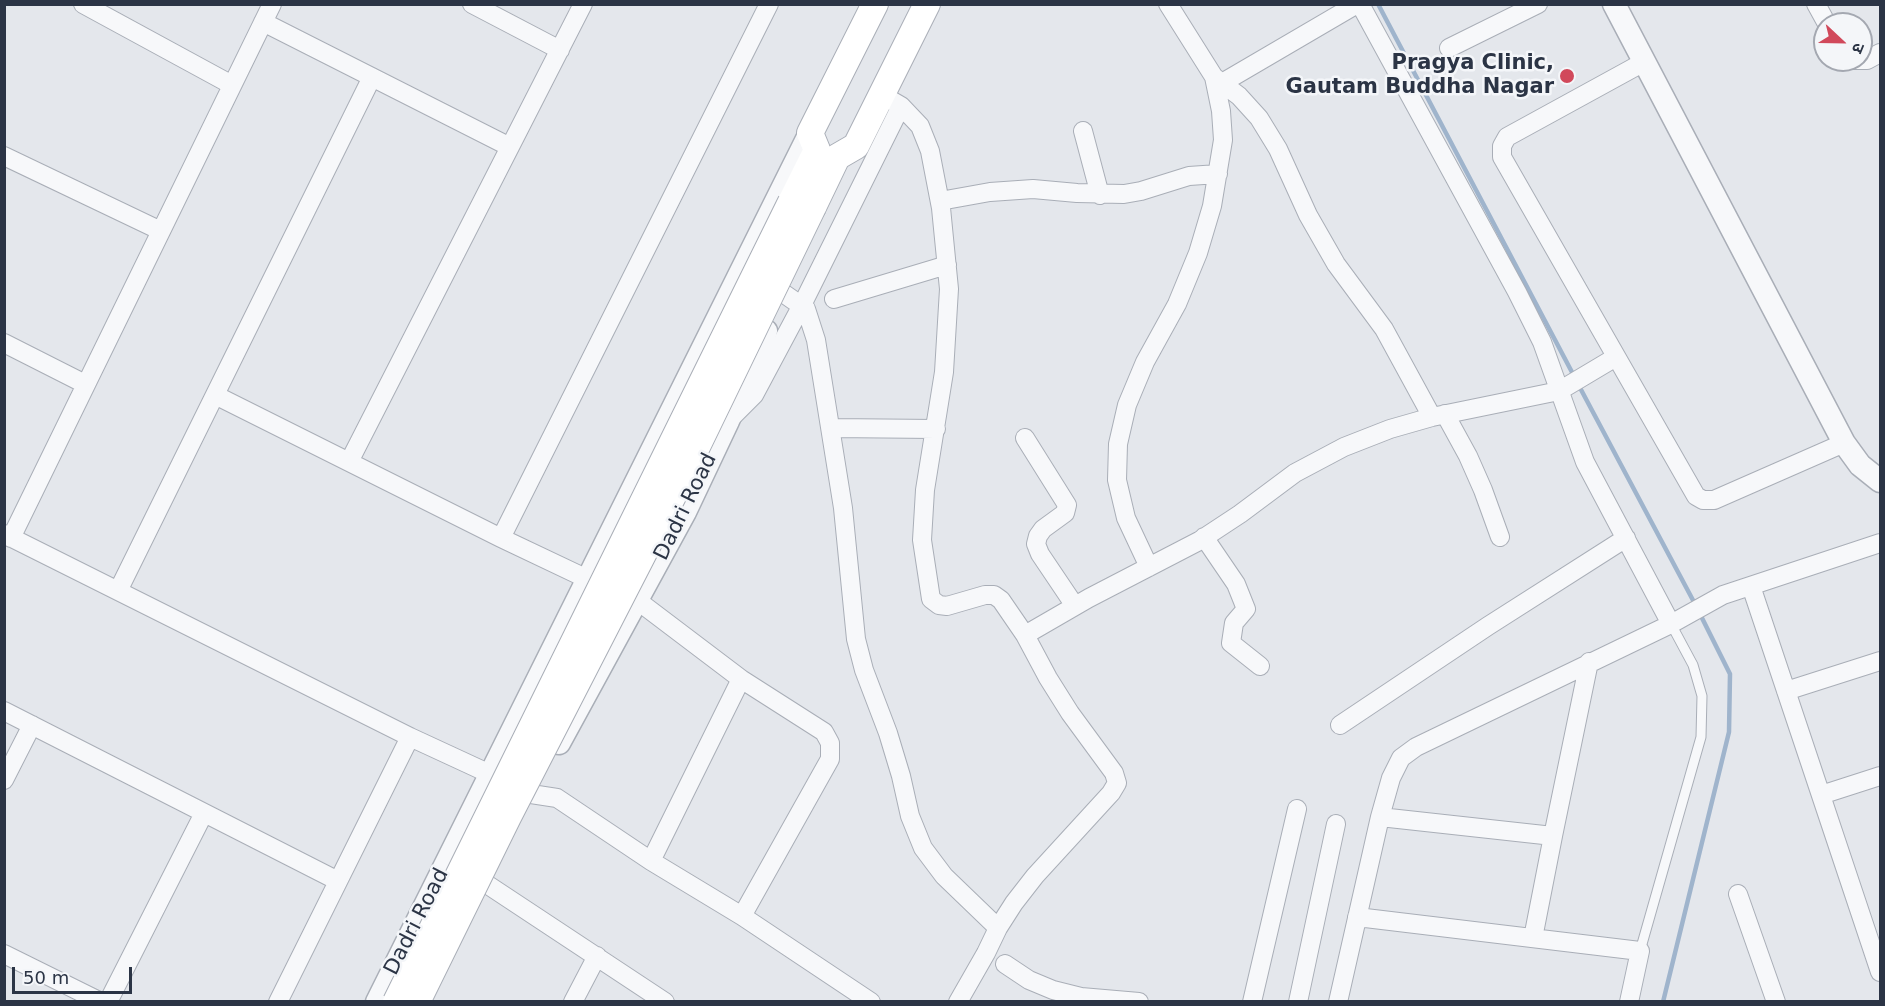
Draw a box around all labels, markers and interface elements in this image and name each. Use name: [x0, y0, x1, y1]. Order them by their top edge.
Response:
north arrow: [1813, 12, 1873, 72]
text: उ: [1848, 40, 1869, 56]
place label: Pragya Clinic, Gautam Buddha Nagar: [1285, 51, 1554, 101]
marker: Pragya Clinic, Gautam Buddha Nagar: [1558, 67, 1576, 85]
street label: Dadri Road: [649, 449, 723, 565]
street label: Dadri Road: [379, 865, 455, 979]
scale bar: [15, 955, 135, 993]
text: 50 m: [23, 967, 69, 988]

